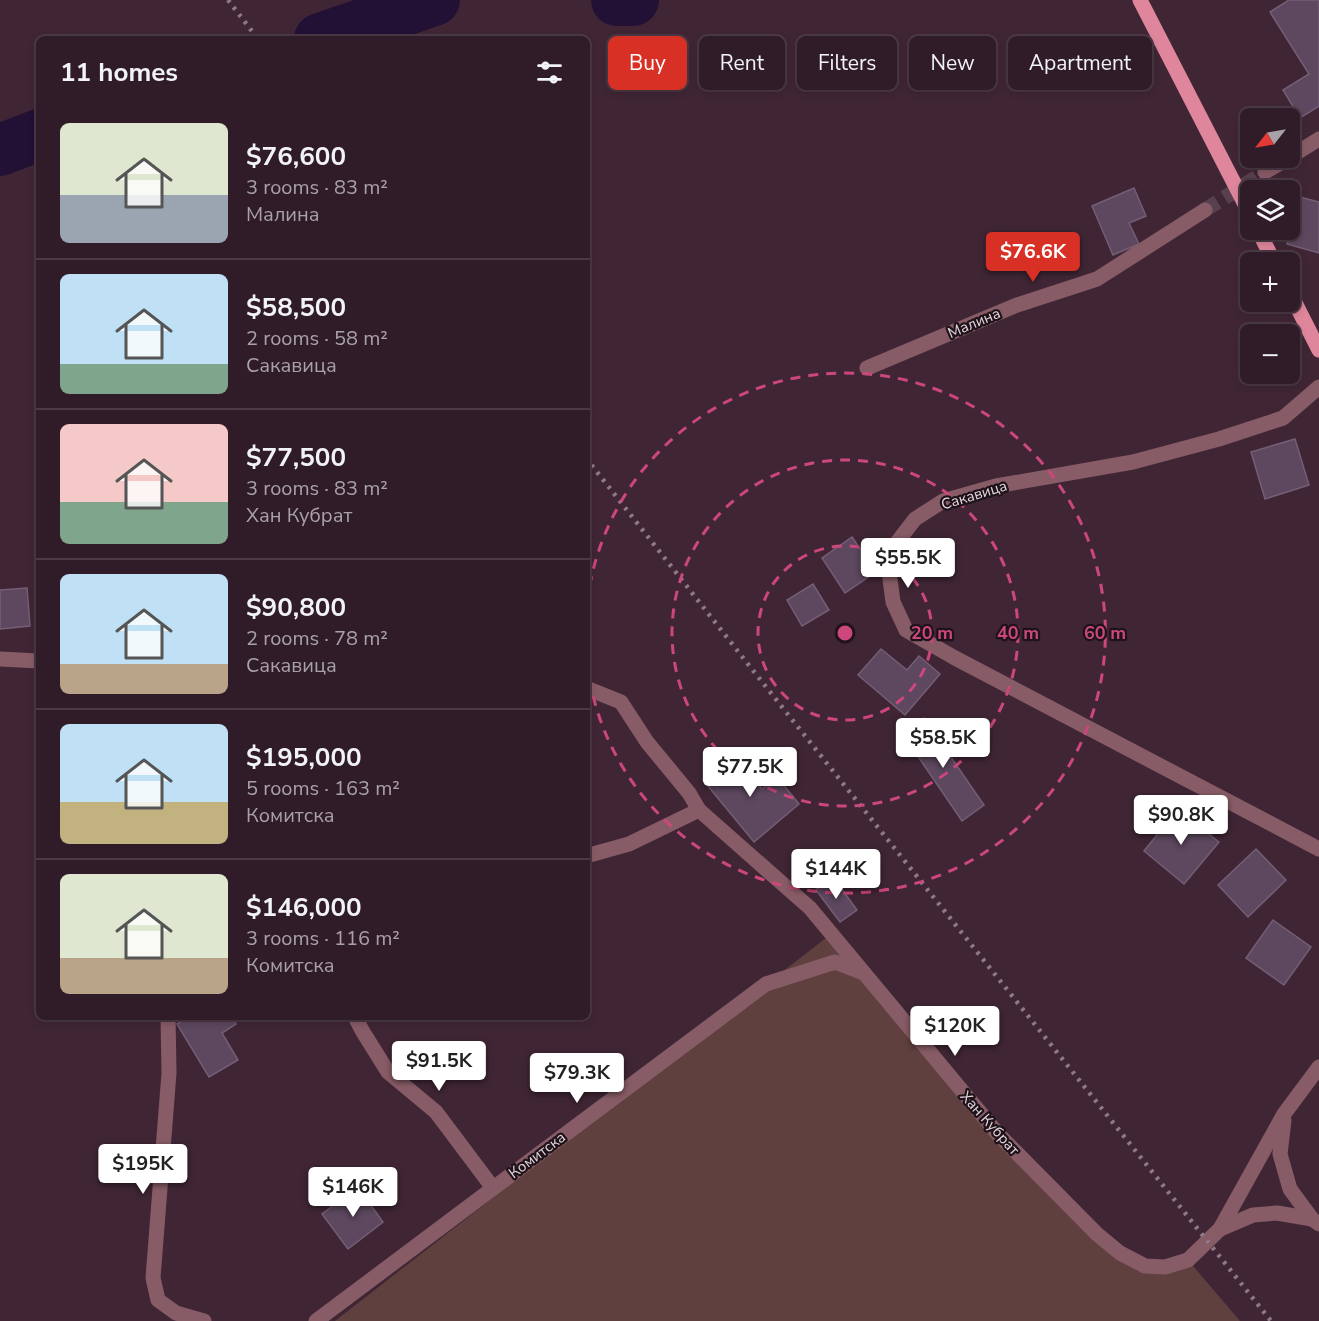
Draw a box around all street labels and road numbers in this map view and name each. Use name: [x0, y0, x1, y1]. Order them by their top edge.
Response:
street label: Малина: [945, 303, 1003, 343]
street label: Сакавица: [939, 475, 1009, 515]
street label: Хан Кубрат: [956, 1087, 1024, 1160]
street label: Комитска: [504, 1127, 570, 1183]

